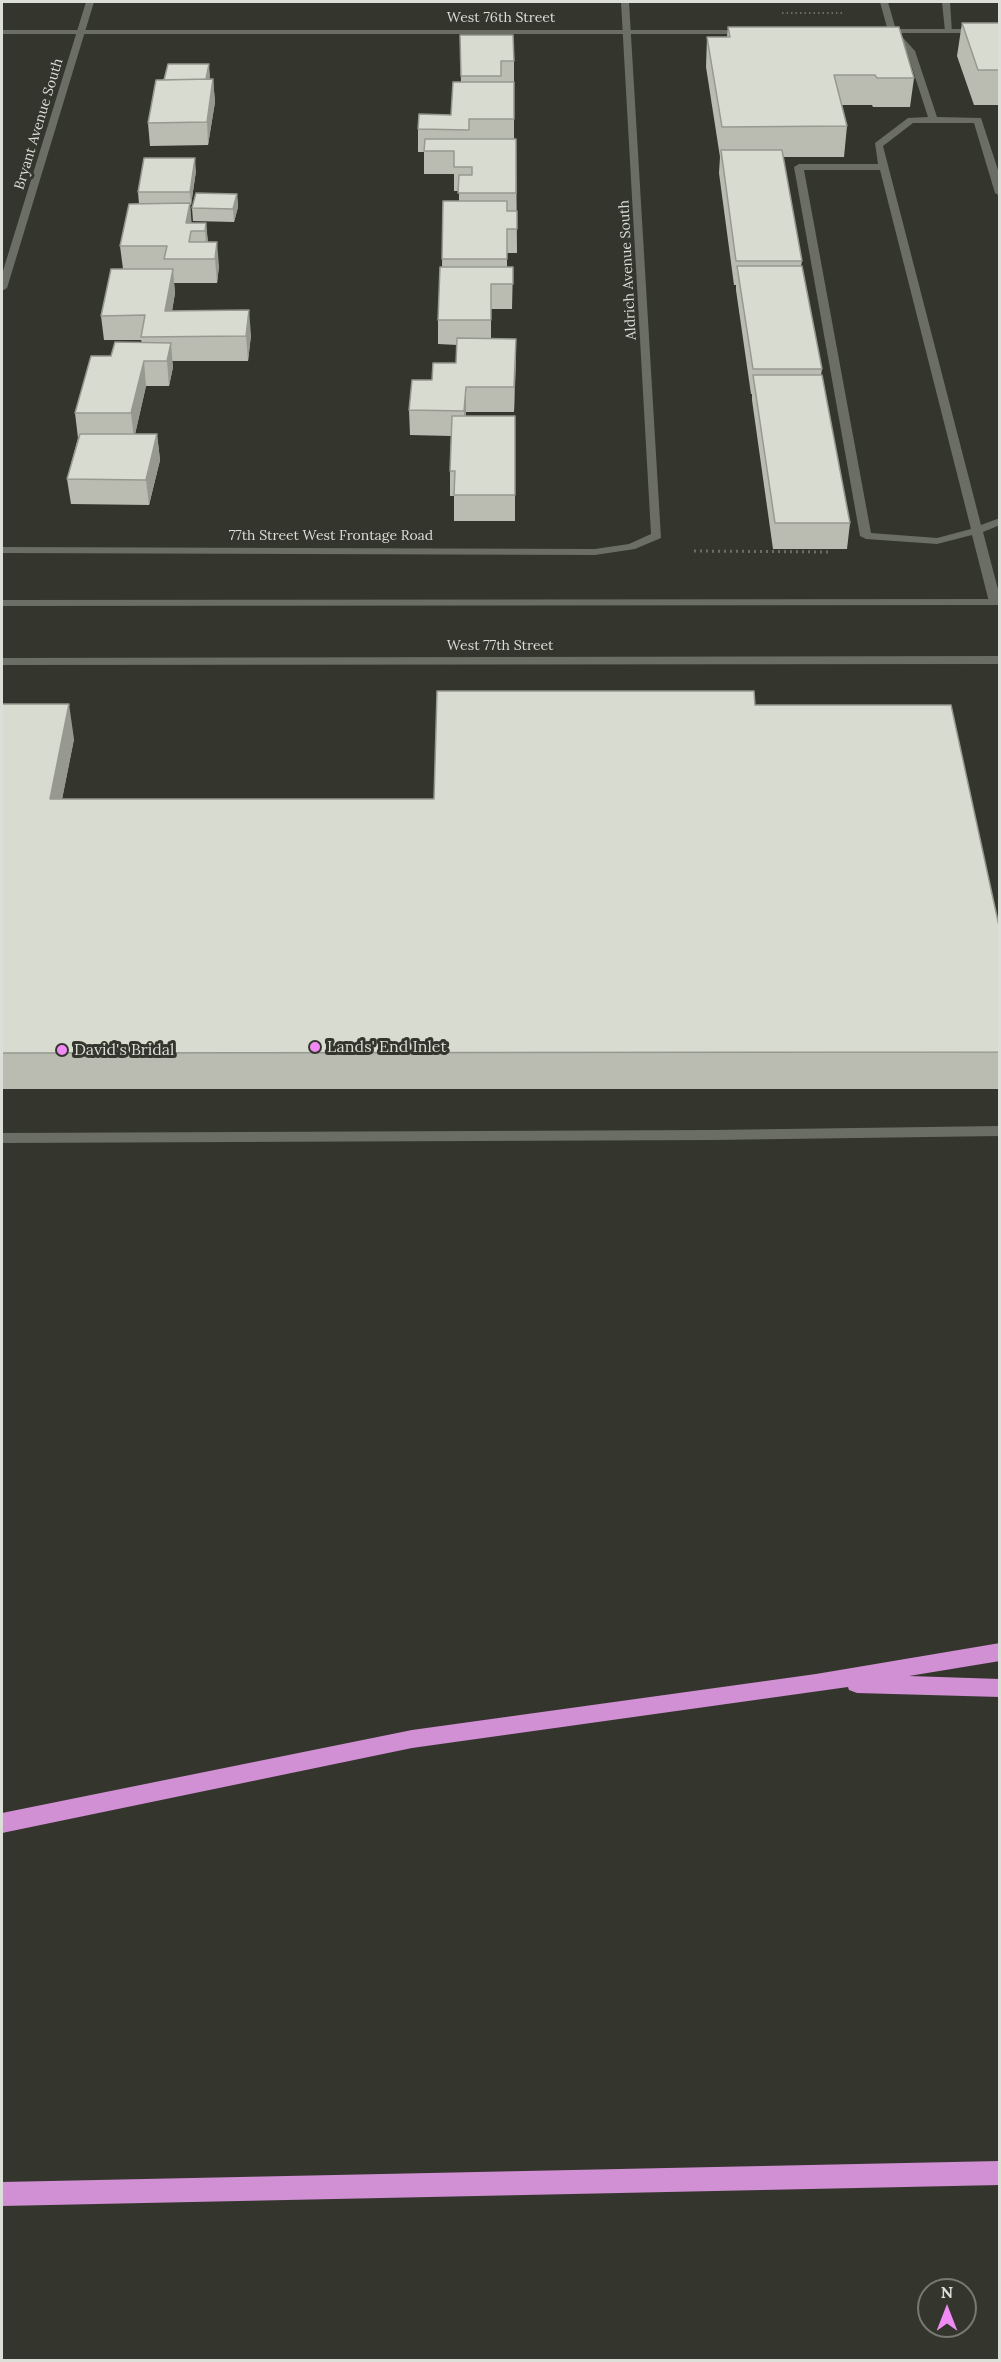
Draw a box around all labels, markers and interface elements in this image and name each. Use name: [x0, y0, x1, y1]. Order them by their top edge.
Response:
street label: West 76th Street: [447, 10, 555, 26]
street label: Bryant Avenue South: [11, 56, 67, 192]
street label: Aldrich Avenue South: [616, 200, 640, 340]
street label: 77th Street West Frontage Road: [229, 528, 433, 544]
street label: West 77th Street: [447, 638, 553, 654]
place label: Lands' End Inlet: [327, 1037, 447, 1057]
place label: David's Bridal: [74, 1040, 174, 1060]
marker: Lands' End Inlet: [308, 1040, 322, 1054]
marker: David's Bridal: [55, 1043, 69, 1057]
north arrow: [917, 2278, 977, 2338]
text: N: [941, 2282, 953, 2302]

